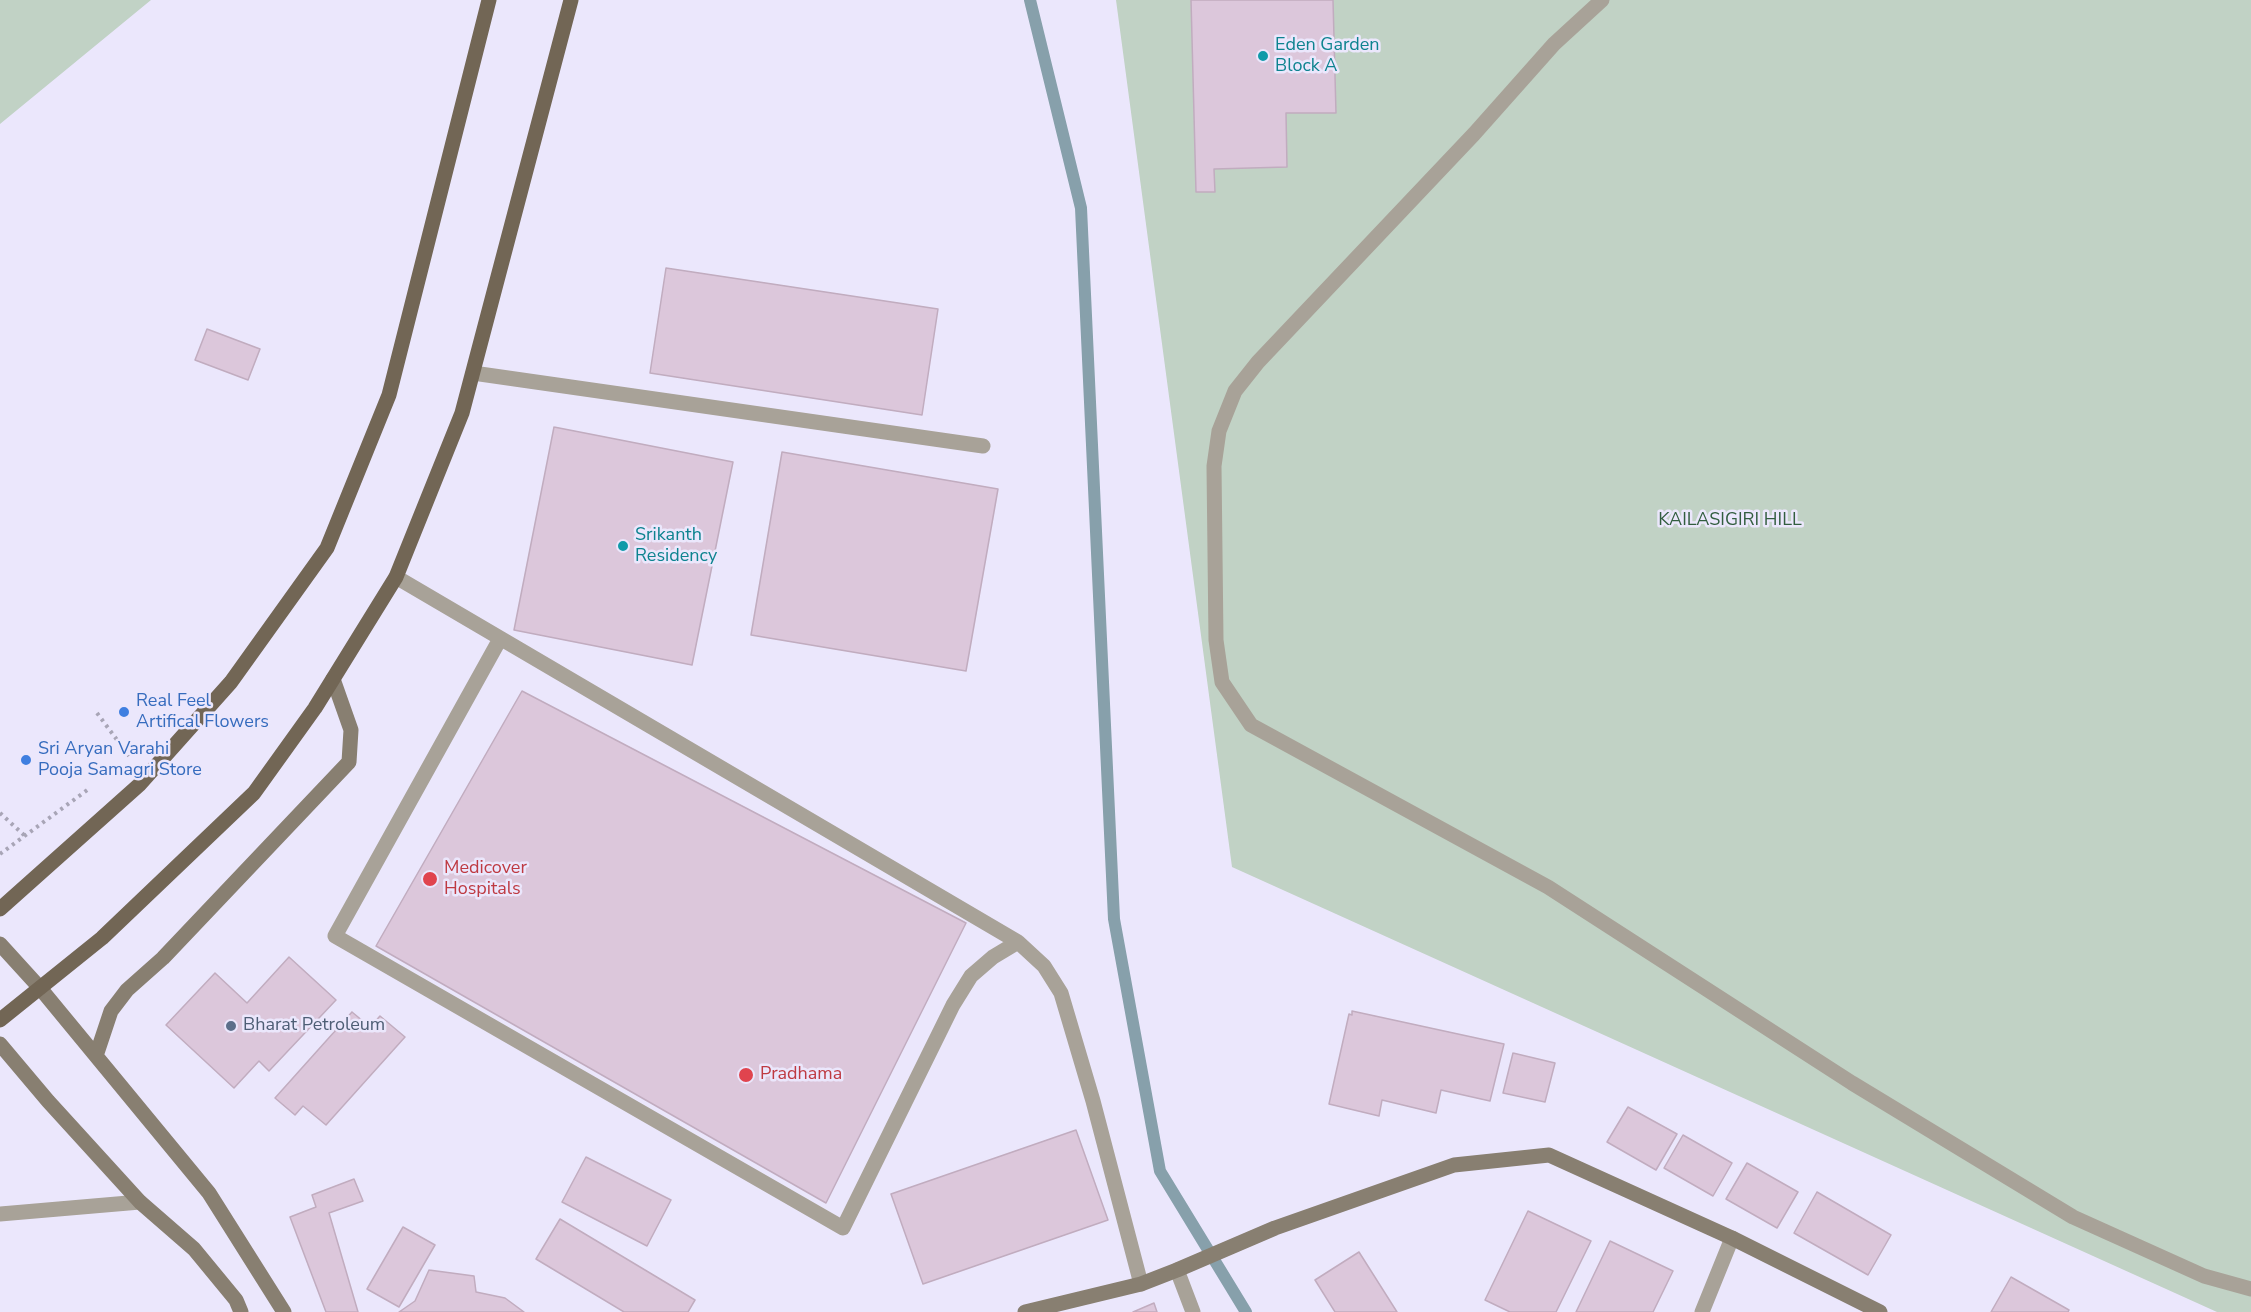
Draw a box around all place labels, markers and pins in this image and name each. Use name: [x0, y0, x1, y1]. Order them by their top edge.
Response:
place label: Eden Garden Block A: [1275, 35, 1380, 78]
marker: Eden Garden Block A: [1256, 49, 1270, 63]
place label: Srikanth Residency: [635, 525, 717, 568]
marker: Srikanth Residency: [616, 539, 630, 553]
place label: Real Feel Artifical Flowers: [136, 691, 269, 734]
marker: Real Feel Artifical Flowers: [117, 705, 131, 719]
place label: Sri Aryan Varahi Pooja Samagri Store: [38, 739, 202, 782]
marker: Sri Aryan Varahi Pooja Samagri Store: [19, 753, 33, 767]
place label: Medicover Hospitals: [444, 858, 527, 900]
marker: Medicover Hospitals: [421, 870, 439, 888]
place label: Bharat Petroleum: [243, 1015, 385, 1037]
marker: Bharat Petroleum: [224, 1019, 238, 1033]
place label: Pradhama: [760, 1064, 842, 1086]
marker: Pradhama: [737, 1066, 755, 1084]

